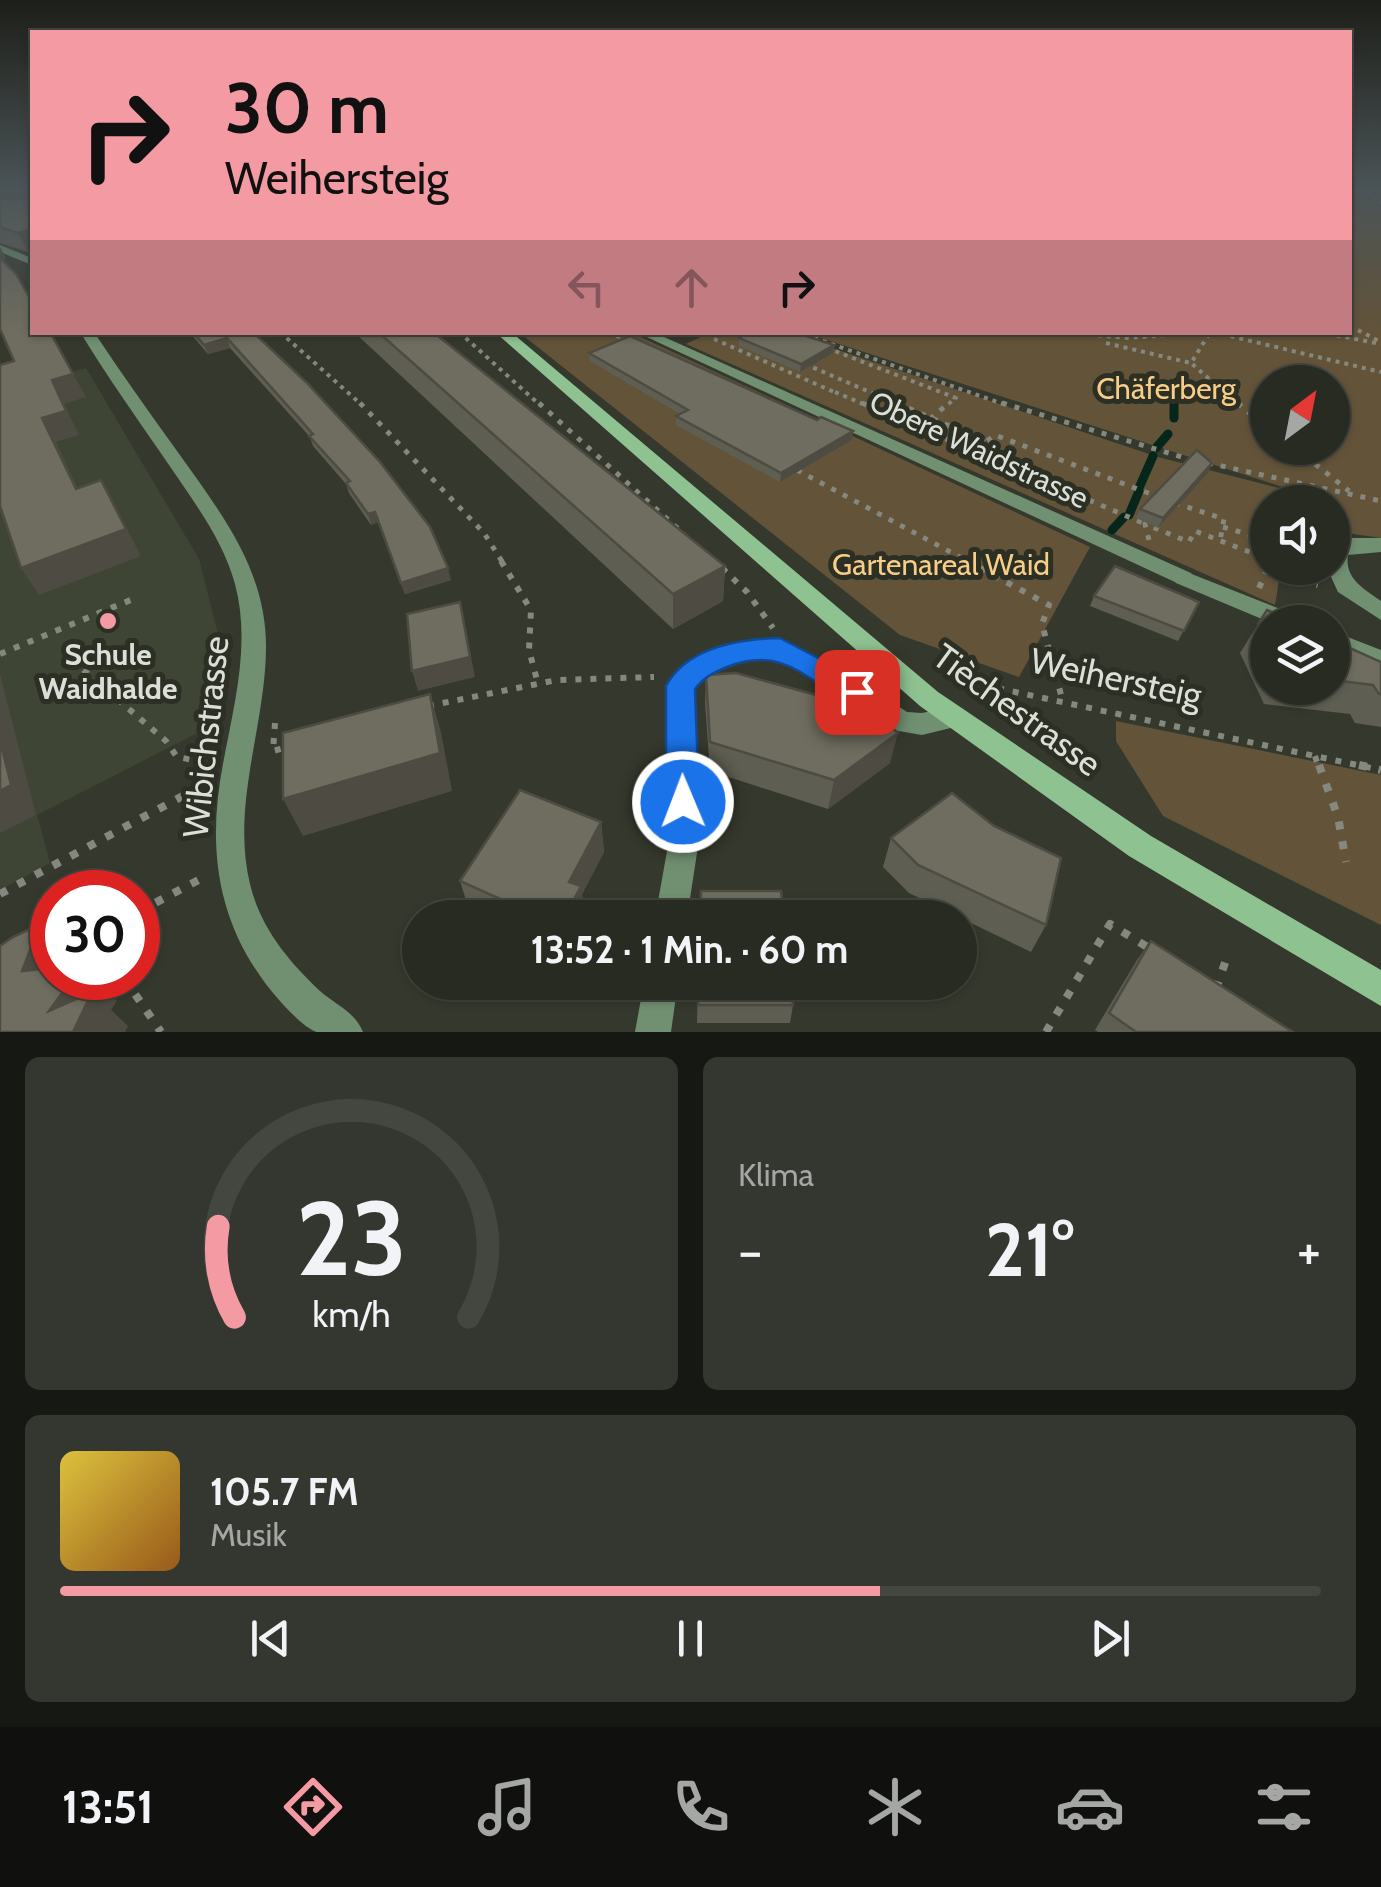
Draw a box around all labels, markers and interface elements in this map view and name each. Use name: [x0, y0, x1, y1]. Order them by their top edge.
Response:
text: 30 m: [225, 65, 389, 151]
icon: right: [60, 70, 190, 200]
text: Weihersteig: [225, 151, 449, 205]
icon: left: [559, 260, 614, 315]
icon: ahead: [664, 260, 719, 315]
icon: right: [769, 260, 824, 315]
north arrow: [1250, 365, 1350, 465]
map controls: [1250, 365, 1350, 705]
park label: Chäferberg: [1096, 370, 1237, 407]
street label: Obere Waidstrasse: [864, 383, 1094, 516]
button: sound: [1250, 485, 1350, 585]
park label: Gartenareal Waid: [832, 546, 1050, 583]
button: layers: [1250, 605, 1350, 705]
marker: Schule Waidhalde: [97, 610, 119, 632]
street label: Wibichstrasse: [174, 634, 237, 840]
street label: Tièchestrasse: [925, 634, 1110, 785]
place label: Schule Waidhalde: [39, 636, 177, 707]
street label: Weihersteig: [1027, 638, 1206, 717]
pin: [815, 650, 900, 735]
icon: arrive: [830, 665, 885, 720]
position arrow: [631, 750, 735, 854]
speed limit sign: 30: [30, 870, 160, 1000]
text: 13:52 · 1 Min. · 60 m: [531, 926, 848, 973]
text: Klima: [738, 1155, 814, 1194]
text: 23: [296, 1175, 407, 1301]
text: 21°: [985, 1204, 1074, 1295]
text: −: [738, 1217, 762, 1284]
text: +: [1297, 1217, 1321, 1284]
text: km/h: [312, 1293, 391, 1336]
text: 105.7 FM: [210, 1468, 359, 1515]
text: Musik: [210, 1515, 287, 1554]
icon: previous: [243, 1611, 298, 1666]
icon: pause: [663, 1611, 718, 1666]
icon: next: [1083, 1611, 1138, 1666]
icon: directions: [278, 1772, 348, 1842]
icon: music: [472, 1772, 542, 1842]
icon: phone: [666, 1772, 736, 1842]
icon: climate: [860, 1772, 930, 1842]
icon: car: [1055, 1772, 1125, 1842]
icon: filters: [1249, 1772, 1319, 1842]
text: 13:51: [62, 1780, 154, 1834]

